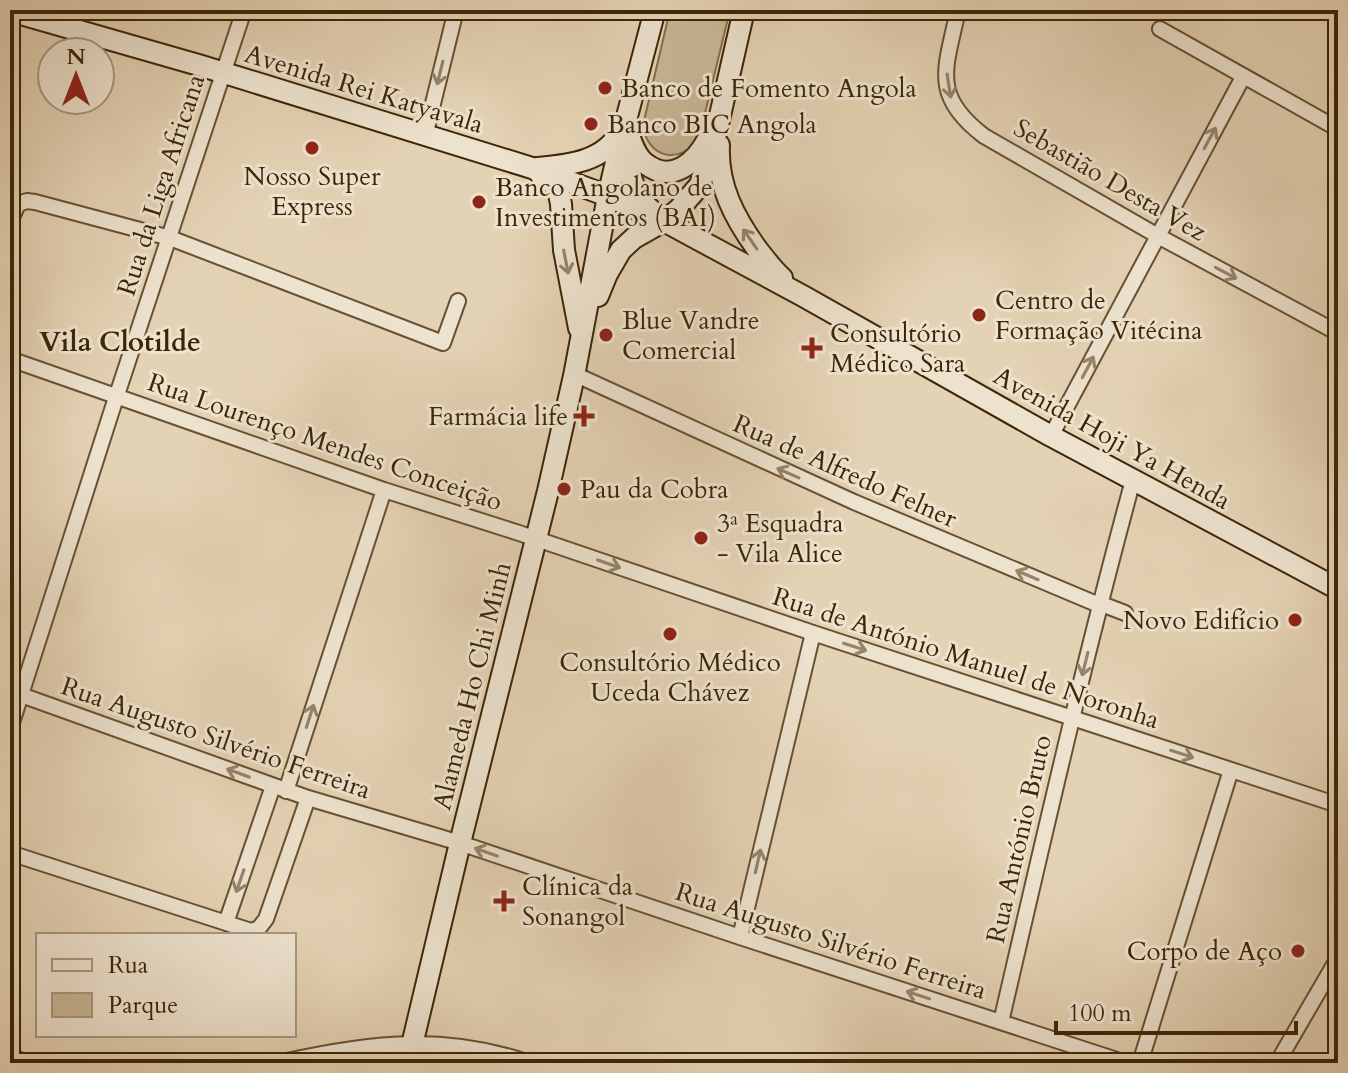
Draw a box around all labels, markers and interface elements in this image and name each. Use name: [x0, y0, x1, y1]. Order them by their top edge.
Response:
north arrow: [36, 36, 116, 116]
street label: Avenida Rei Katyavala: [240, 36, 488, 142]
text: N: [66, 42, 86, 72]
one-way arrow: [432, 60, 447, 86]
street label: Rua da Liga Africana: [109, 70, 213, 300]
place label: Banco de Fomento Angola: [621, 71, 917, 106]
one-way arrow: [942, 73, 957, 99]
marker: Banco de Fomento Angola: [596, 79, 614, 97]
place label: Banco BIC Angola: [607, 107, 817, 142]
street label: Sebastião Desta Vez: [1007, 111, 1213, 250]
marker: Banco BIC Angola: [582, 115, 600, 133]
one-way arrow: [1203, 126, 1218, 150]
marker: Nosso Super Express: [303, 139, 321, 157]
place label: Nosso Super Express: [243, 159, 381, 224]
place label: Banco Angolano de Investimentos (BAI): [495, 170, 716, 235]
marker: Banco Angolano de Investimentos (BAI): [470, 193, 488, 211]
one-way arrow: [742, 229, 759, 250]
one-way arrow: [559, 248, 574, 274]
one-way arrow: [1214, 266, 1238, 282]
place label: Centro de Formação Vitécina: [995, 283, 1202, 348]
place label: Blue Vandre Comercial: [622, 303, 760, 368]
marker: Centro de Formação Vitécina: [970, 306, 988, 324]
place label: Consultório Médico Sara: [830, 316, 965, 381]
district label: Vila Clotilde: [39, 323, 201, 361]
marker: Blue Vandre Comercial: [597, 326, 615, 344]
marker: Consultório Médico Sara: [801, 337, 823, 359]
one-way arrow: [1080, 356, 1096, 379]
street label: Avenida Hoji Ya Henda: [987, 358, 1237, 518]
street label: Rua Lourenço Mendes Conceição: [143, 365, 507, 519]
place label: Farmácia life: [428, 399, 568, 434]
street label: Rua de Alfredo Felner: [728, 406, 963, 536]
marker: Farmácia life: [575, 407, 593, 425]
one-way arrow: [777, 464, 801, 479]
place label: Pau da Cobra: [580, 472, 729, 507]
marker: Pau da Cobra: [555, 480, 573, 498]
place label: 3ª Esquadra - Vila Alice: [717, 506, 844, 571]
marker: 3ª Esquadra - Vila Alice: [692, 529, 710, 547]
one-way arrow: [596, 557, 621, 572]
street label: Alameda Ho Chi Minh: [424, 558, 520, 814]
one-way arrow: [1015, 567, 1040, 582]
street label: Rua de António Manuel de Noronha: [768, 579, 1164, 737]
place label: Novo Edifício: [1123, 603, 1279, 638]
marker: Novo Edifício: [1286, 611, 1304, 629]
marker: Consultório Médico Uceda Chávez: [661, 625, 679, 643]
one-way arrow: [843, 640, 868, 655]
place label: Consultório Médico Uceda Chávez: [559, 645, 781, 710]
one-way arrow: [1076, 650, 1091, 676]
street label: Rua Augusto Silvério Ferreira: [57, 669, 375, 807]
one-way arrow: [303, 704, 318, 730]
street label: Rua António Bruto: [978, 731, 1060, 947]
one-way arrow: [1169, 748, 1194, 762]
one-way arrow: [226, 765, 251, 780]
one-way arrow: [473, 843, 498, 858]
one-way arrow: [751, 849, 766, 875]
one-way arrow: [232, 868, 247, 893]
place label: Clínica da Sonangol: [522, 869, 633, 934]
street label: Rua Augusto Silvério Ferreira: [671, 874, 991, 1008]
marker: Clínica da Sonangol: [493, 890, 515, 912]
legend: [36, 933, 296, 1037]
place label: Corpo de Aço: [1127, 934, 1282, 969]
marker: Corpo de Aço: [1289, 942, 1307, 960]
text: Rua: [108, 949, 149, 982]
scale bar: [1056, 985, 1296, 1035]
one-way arrow: [906, 987, 931, 1002]
text: Parque: [108, 989, 178, 1022]
text: 100 m: [1068, 997, 1132, 1030]

